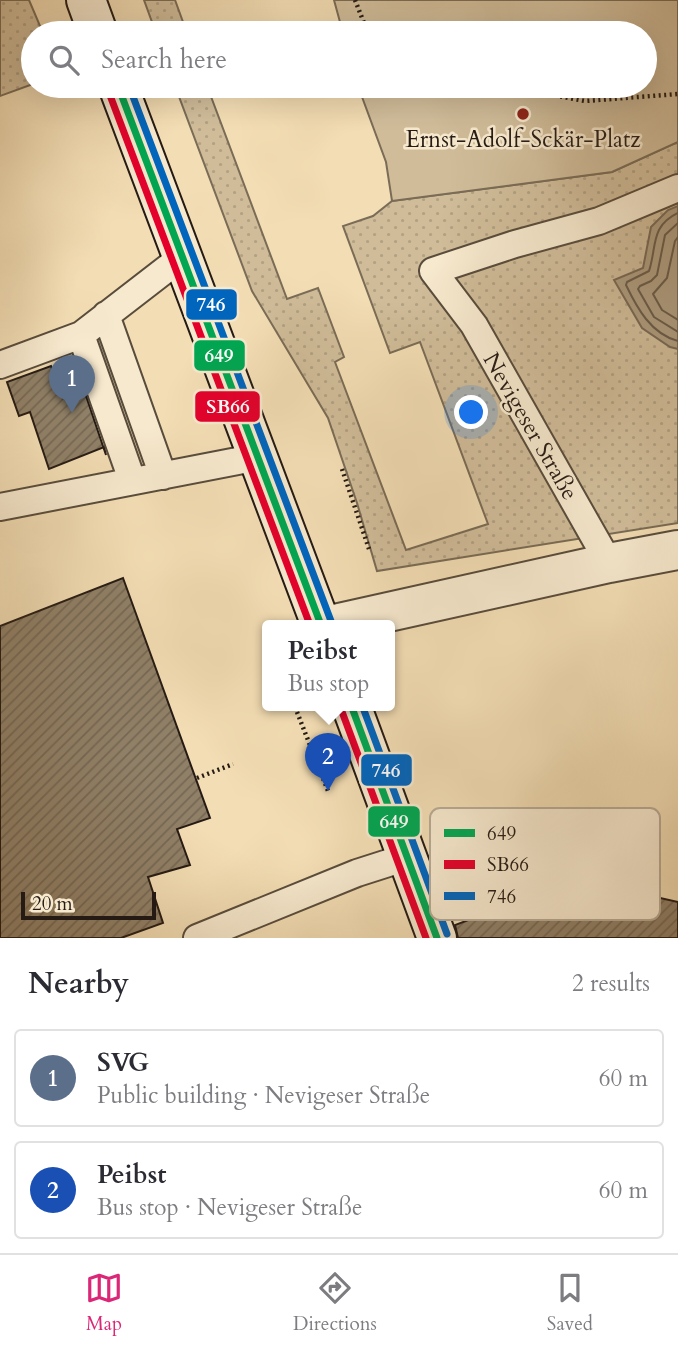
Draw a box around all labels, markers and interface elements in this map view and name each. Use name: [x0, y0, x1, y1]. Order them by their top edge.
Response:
search box: [21, 21, 657, 98]
icon: search: [45, 41, 83, 79]
text: Search here: [101, 42, 227, 77]
marker: Ernst-Adolf-Sckär-Platz: [515, 106, 531, 122]
place label: Ernst-Adolf-Sckär-Platz: [405, 124, 641, 155]
line badge: 746: [185, 288, 238, 321]
text: 746: [196, 292, 226, 318]
line badge: 649: [193, 339, 246, 372]
text: 649: [204, 343, 234, 369]
street label: Nevigeser Straße: [476, 347, 585, 506]
pin: 1: [49, 355, 95, 413]
line badge: SB66: [194, 390, 261, 423]
text: SB66: [206, 394, 250, 420]
your location: [454, 395, 488, 429]
popup: [262, 620, 395, 711]
text: Peibst: [288, 633, 357, 668]
text: Bus stop: [288, 668, 369, 699]
pin: 2: [305, 733, 351, 791]
line badge: 746: [360, 753, 413, 787]
text: 746: [371, 758, 401, 784]
line badge: 649: [367, 805, 421, 838]
legend: [430, 808, 660, 920]
text: 649: [379, 809, 409, 835]
text: 649: [487, 821, 516, 847]
text: SB66: [487, 852, 529, 878]
text: 746: [487, 884, 516, 910]
scale bar: [21, 889, 156, 921]
text: 20 m: [32, 891, 73, 917]
text: Nearby: [28, 963, 129, 1004]
text: 2 results: [572, 968, 650, 999]
text: SVG: [97, 1045, 149, 1080]
text: 1: [47, 1063, 59, 1094]
text: 60 m: [599, 1063, 648, 1094]
text: Public building · Nevigeser Straße: [97, 1080, 430, 1111]
text: Peibst: [97, 1157, 167, 1192]
text: 2: [47, 1175, 59, 1206]
text: 60 m: [599, 1175, 648, 1206]
text: Bus stop · Nevigeser Straße: [97, 1192, 362, 1223]
tab: Map: [85, 1269, 123, 1337]
tab: Directions: [293, 1269, 377, 1337]
tab: Saved: [547, 1269, 593, 1337]

